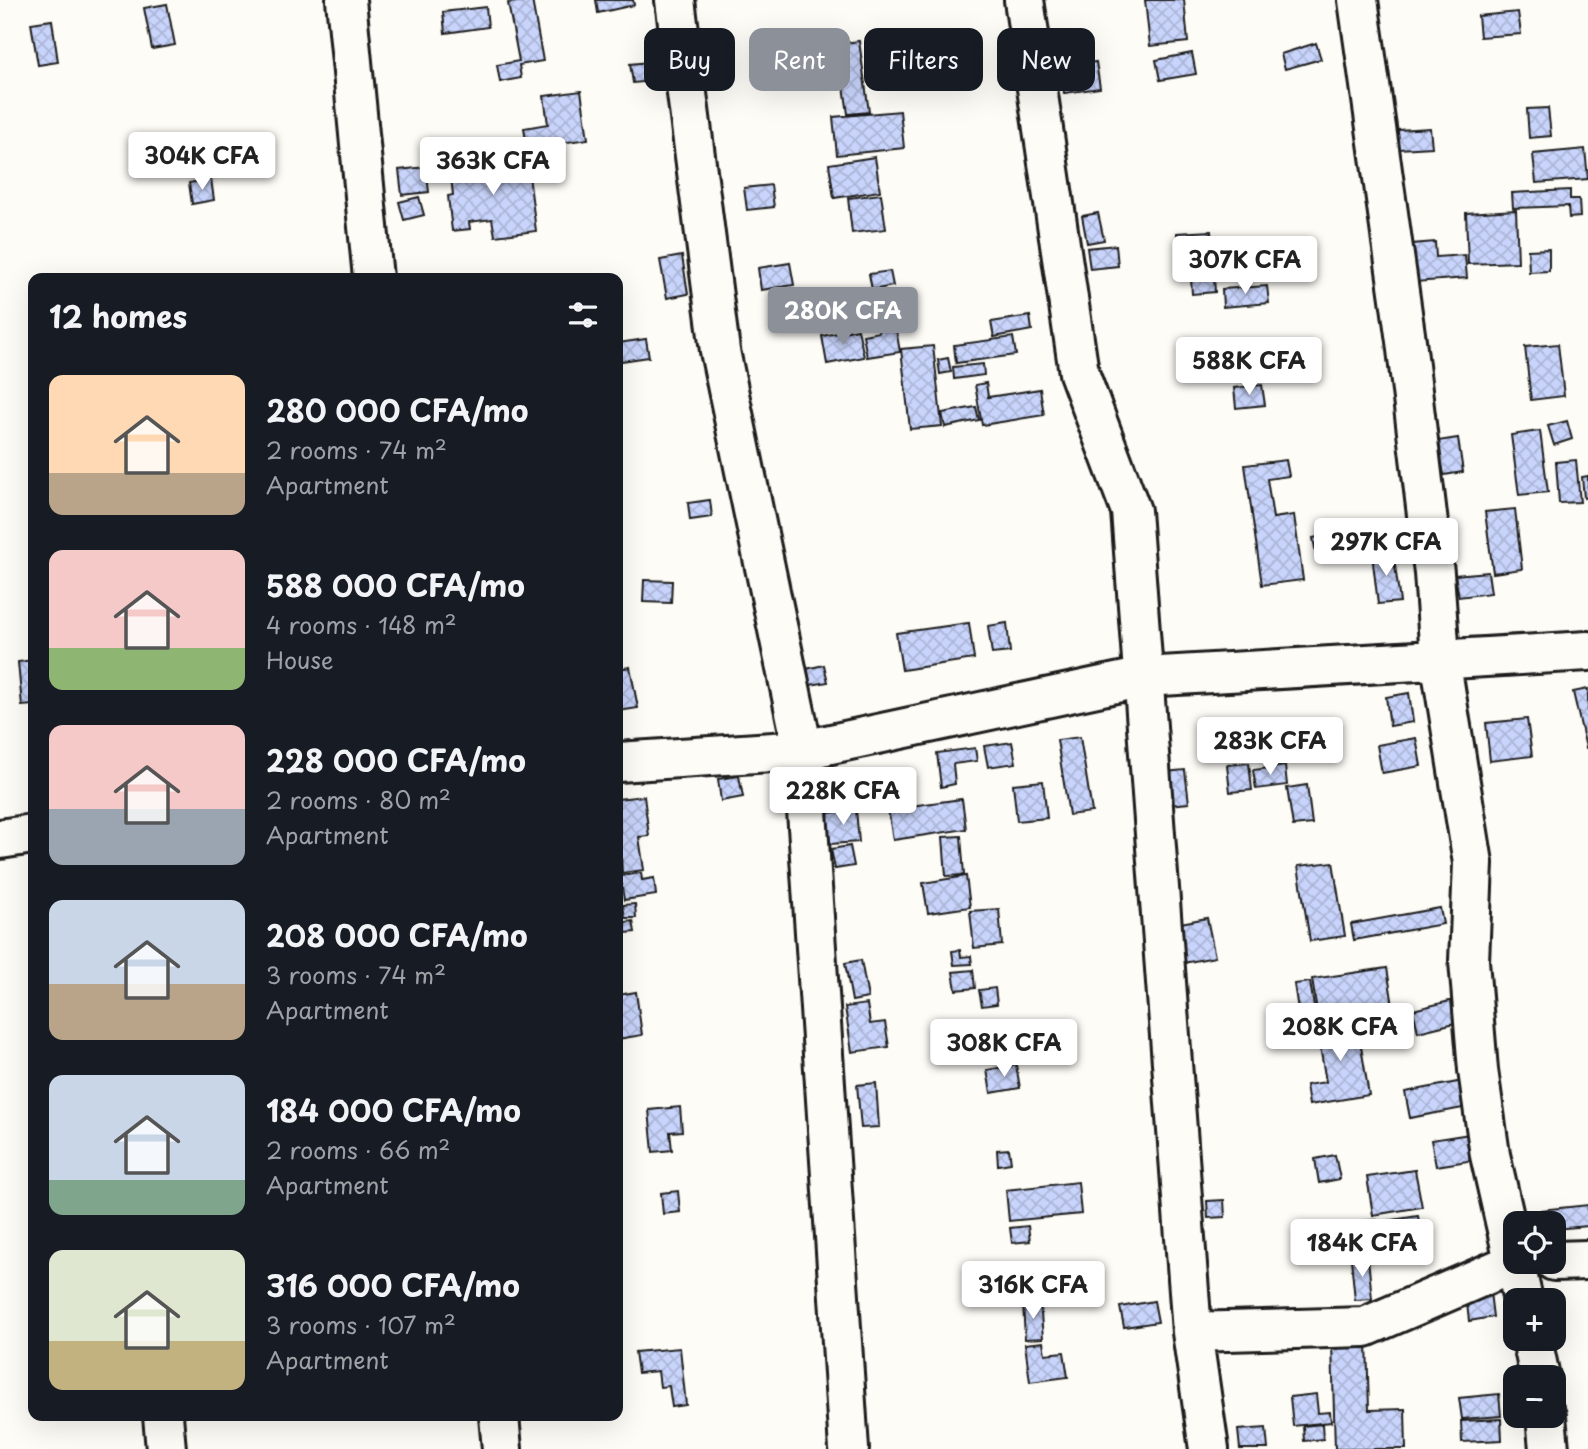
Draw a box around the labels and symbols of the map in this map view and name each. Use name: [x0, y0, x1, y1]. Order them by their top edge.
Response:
pin: 304K CFA: [130, 132, 274, 192]
pin: 363K CFA: [421, 138, 565, 197]
pin: 307K CFA: [1173, 236, 1317, 296]
pin: 280K CFA: [771, 288, 915, 347]
pin: 588K CFA: [1177, 338, 1321, 397]
pin: 297K CFA: [1314, 518, 1458, 578]
pin: 283K CFA: [1198, 718, 1342, 777]
pin: 228K CFA: [771, 768, 915, 827]
pin: 208K CFA: [1268, 1004, 1412, 1063]
pin: 308K CFA: [932, 1020, 1076, 1079]
pin: 184K CFA: [1290, 1220, 1434, 1279]
pin: 316K CFA: [961, 1262, 1105, 1321]

